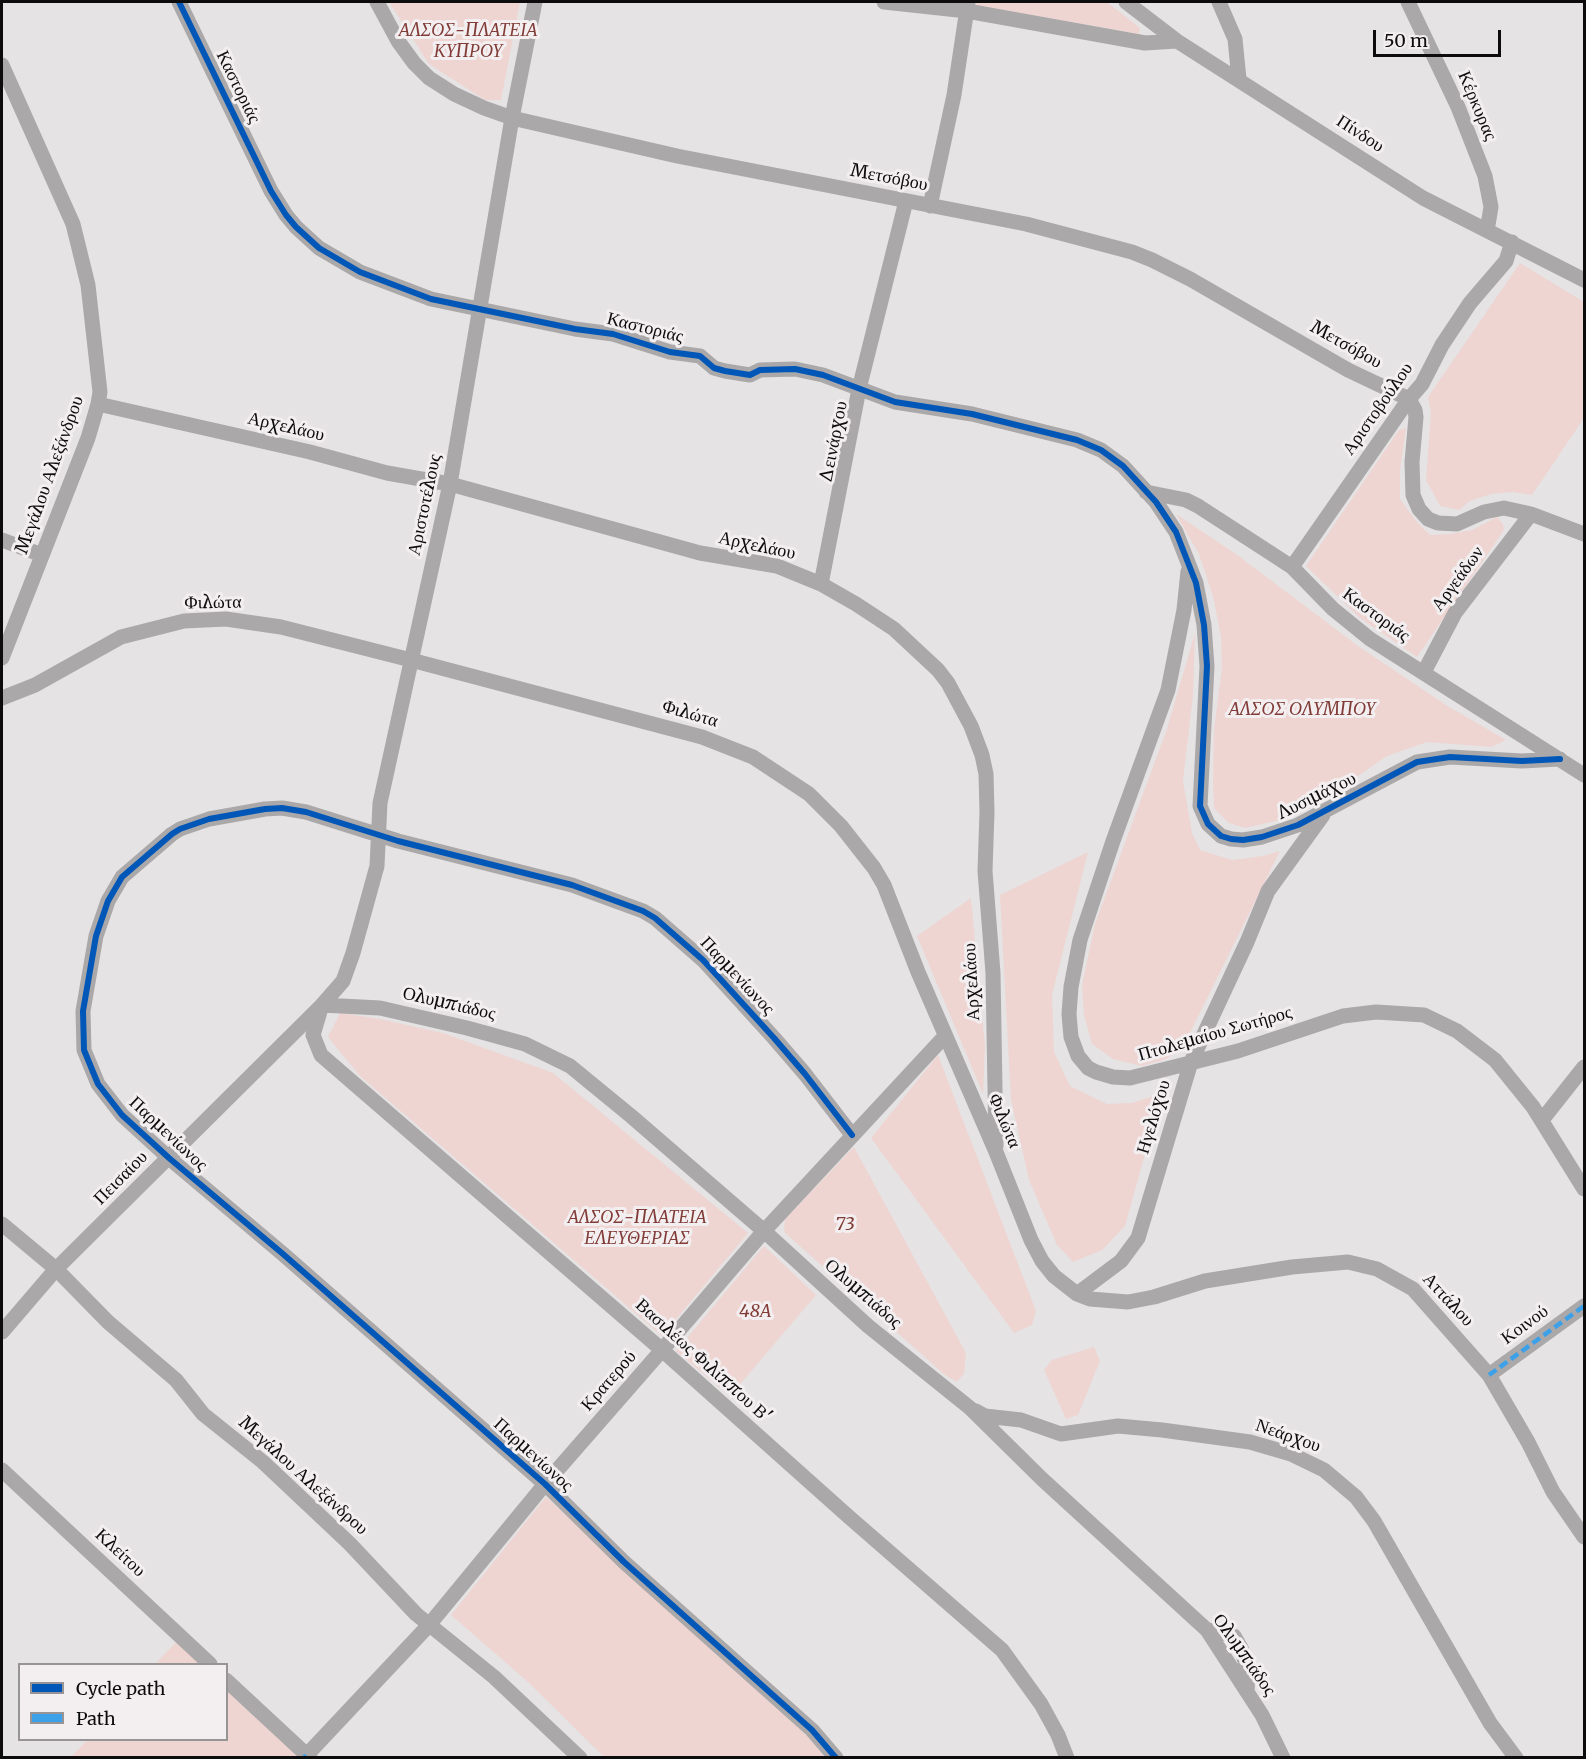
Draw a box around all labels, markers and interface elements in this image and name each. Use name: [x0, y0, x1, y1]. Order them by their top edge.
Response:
scale bar: [1376, 18, 1504, 56]
park label: ΑΛΣΟΣ-ΠΛΑΤΕΙΑ ΚΥΠΡΟΥ: [399, 20, 537, 63]
text: 50 m: [1384, 29, 1428, 52]
street label: Καστοριάς: [211, 47, 265, 127]
street label: Κέρκυρας: [1453, 68, 1501, 144]
street label: Πίνδου: [1332, 111, 1388, 157]
street label: Μετσόβου: [848, 160, 930, 196]
street label: Καστοριάς: [605, 308, 685, 348]
street label: Μετσόβου: [1306, 317, 1386, 373]
street label: Αριστοβούλου: [1338, 358, 1418, 460]
street label: Μεγάλου Αλεξάνδρου: [11, 393, 89, 557]
street label: Δεινάρχου: [815, 399, 853, 485]
street label: Αρχελάου: [246, 408, 326, 446]
street label: Αριστοτέλους: [404, 452, 446, 558]
street label: Αρχελάου: [717, 527, 797, 565]
street label: Αργεάδων: [1427, 542, 1489, 616]
street label: Καστοριάς: [1338, 583, 1414, 647]
street label: Φιλώτα: [184, 592, 242, 614]
street label: Φιλώτα: [660, 696, 720, 732]
park label: ΑΛΣΟΣ ΟΛΥΜΠΟΥ: [1229, 699, 1375, 721]
street label: Λυσιμάχου: [1274, 768, 1360, 824]
street label: Παρμενίωνος: [695, 932, 779, 1020]
street label: Αρχελάου: [959, 942, 985, 1022]
street label: Ολυμπιάδος: [400, 983, 498, 1025]
street label: Πτολεμαίου Σωτήρος: [1136, 1002, 1294, 1066]
street label: Ηγελόχου: [1133, 1077, 1175, 1157]
street label: Φιλώτα: [983, 1091, 1025, 1151]
street label: Παρμενίωνος: [124, 1092, 212, 1176]
street label: Πεισαίου: [90, 1147, 152, 1209]
park label: ΑΛΣΟΣ-ΠΛΑΤΕΙΑ ΕΛΕΥΘΕΡΙΑΣ: [568, 1207, 706, 1250]
park label: 73: [836, 1214, 854, 1236]
street label: Ολυμπιάδος: [820, 1255, 906, 1333]
street label: Αττάλου: [1418, 1269, 1478, 1331]
street label: Βασιλέως Φιλίππου Β': [631, 1294, 775, 1428]
park label: 48Α: [739, 1301, 771, 1323]
street label: Κοινού: [1497, 1301, 1553, 1349]
street label: Κρατερού: [577, 1346, 641, 1416]
street label: Μεγάλου Αλεξάνδρου: [234, 1412, 372, 1540]
street label: Παρμενίωνος: [489, 1414, 577, 1496]
street label: Νεάρχου: [1253, 1415, 1323, 1457]
street label: Κλείτου: [90, 1524, 150, 1582]
street label: Ολυμπιάδος: [1208, 1610, 1280, 1700]
legend: [18, 1663, 228, 1741]
text: Cycle path: [76, 1677, 165, 1700]
text: Path: [76, 1707, 116, 1730]

